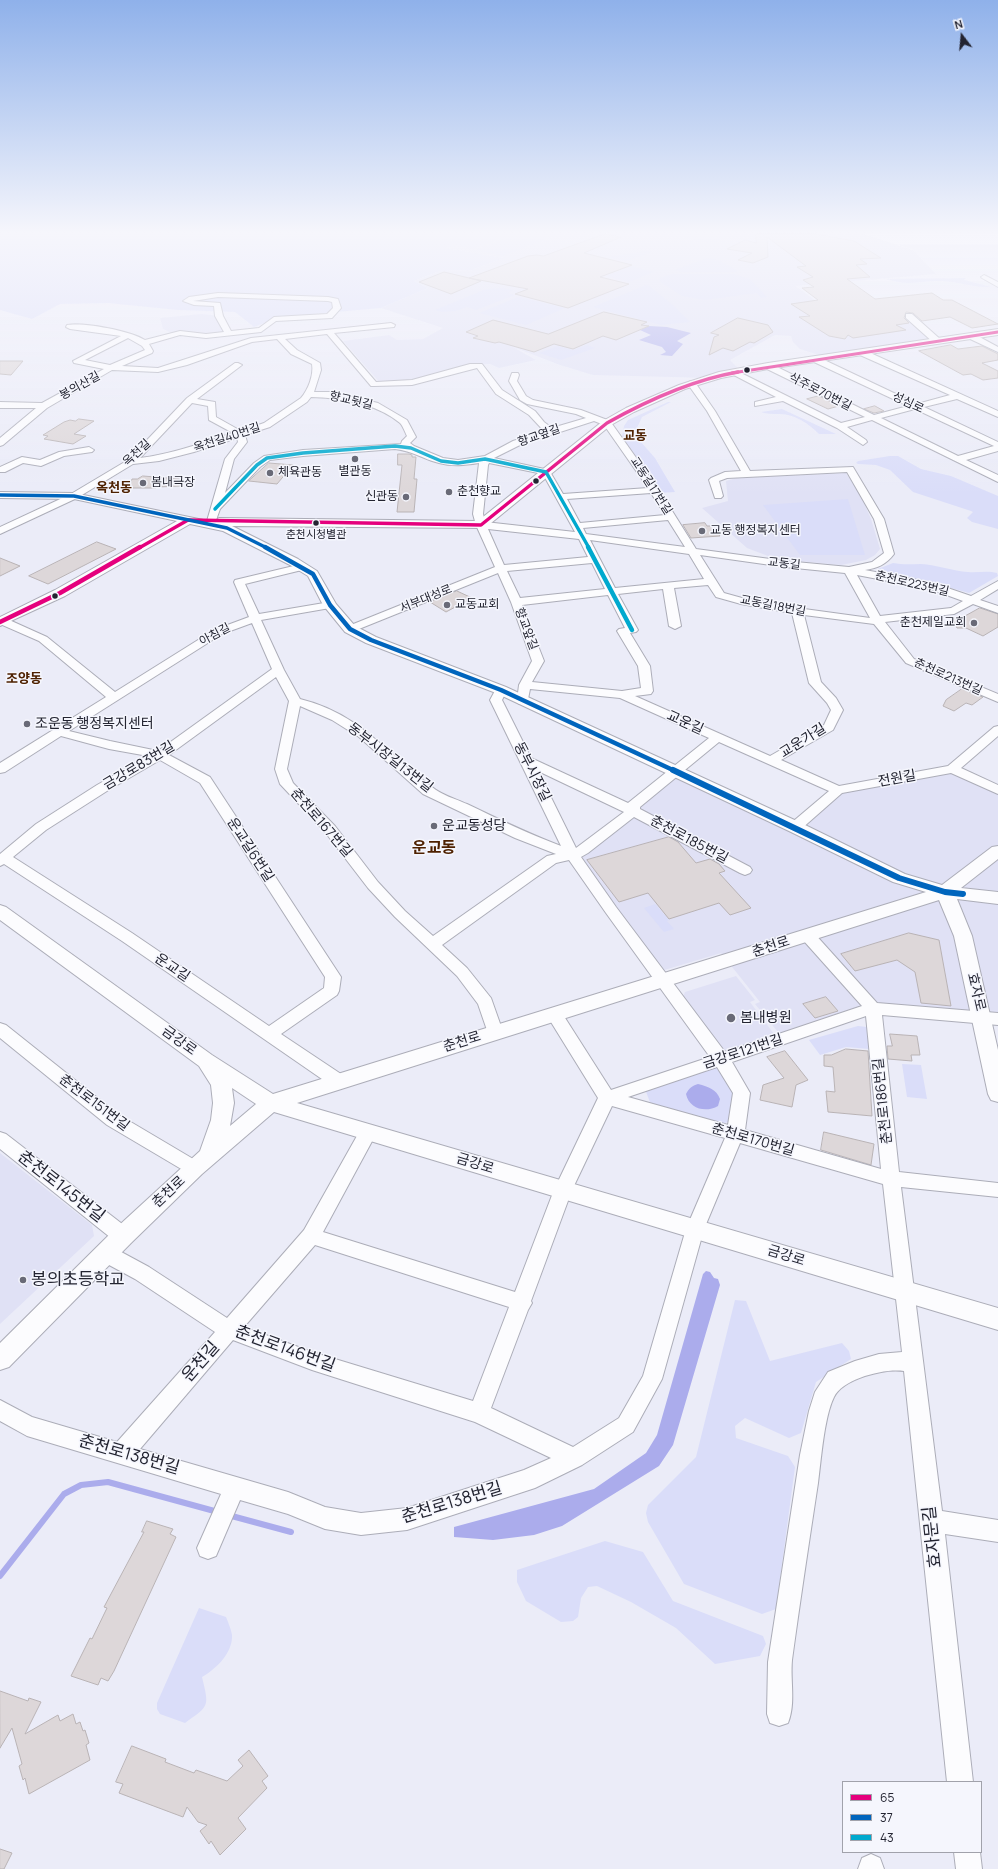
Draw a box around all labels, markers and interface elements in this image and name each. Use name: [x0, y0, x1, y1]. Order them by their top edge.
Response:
north arrow: [942, 16, 982, 56]
text: N: [953, 16, 964, 32]
unlabelled marker: [742, 365, 752, 375]
street label: 봉의산길: [57, 369, 103, 403]
street label: 삭주로70번길: [786, 370, 854, 414]
street label: 향교뒷길: [328, 389, 374, 413]
street label: 성심로: [890, 389, 926, 417]
street label: 옥천길40번길: [192, 420, 262, 456]
street label: 향교옆길: [516, 422, 562, 450]
district label: 교동: [623, 428, 647, 444]
street label: 옥천길: [120, 436, 154, 470]
marker: 별관동: [350, 454, 360, 464]
street label: 교동길17번길: [627, 454, 675, 518]
place label: 별관동: [338, 465, 372, 479]
place label: 체육관동: [278, 466, 322, 480]
marker: 체육관동: [265, 468, 275, 478]
place label: 봄내극장: [151, 476, 195, 490]
unlabelled marker: [531, 476, 541, 486]
marker: 봄내극장: [138, 478, 148, 488]
district label: 옥천동: [96, 480, 132, 496]
place label: 춘천향교: [457, 485, 501, 499]
marker: 춘천향교: [444, 487, 454, 497]
place label: 신관동: [365, 490, 398, 504]
marker: 신관동: [401, 492, 411, 502]
marker: 춘천시청별관: [311, 518, 321, 528]
place label: 교동 행정복지센터: [710, 524, 801, 538]
marker: 교동 행정복지센터: [697, 526, 707, 536]
place label: 춘천시청별관: [286, 528, 346, 542]
street label: 교동길: [767, 555, 801, 573]
street label: 춘천로223번길: [874, 568, 950, 600]
street label: 서부대성로: [398, 582, 454, 616]
unlabelled marker: [50, 591, 60, 601]
street label: 교동길18번길: [739, 593, 807, 619]
place label: 교동교회: [455, 598, 499, 612]
marker: 교동교회: [442, 600, 452, 610]
street label: 향교앞길: [511, 606, 541, 652]
place label: 춘천제일교회: [900, 616, 966, 630]
marker: 춘천제일교회: [969, 618, 979, 628]
street label: 아침길: [197, 621, 233, 649]
street label: 춘천로213번길: [912, 656, 984, 698]
district label: 조양동: [6, 671, 42, 687]
street label: 교운길: [664, 707, 706, 739]
place label: 조운동 행정복지센터: [35, 716, 154, 732]
marker: 조운동 행정복지센터: [22, 719, 32, 729]
street label: 동부시장길13번길: [344, 720, 436, 796]
street label: 교운가길: [777, 720, 829, 762]
street label: 금강로83번길: [100, 738, 178, 794]
street label: 동부시장길: [510, 739, 554, 805]
street label: 전원길: [877, 767, 917, 791]
street label: 춘천로167번길: [287, 785, 355, 861]
street label: 춘천로185번길: [647, 812, 731, 868]
street label: 운교길6번길: [223, 815, 277, 885]
place label: 운교동성당: [442, 818, 506, 834]
marker: 운교동성당: [429, 821, 439, 831]
district label: 운교동: [412, 839, 456, 859]
street label: 춘천로: [750, 933, 792, 961]
street label: 운교길: [151, 950, 193, 986]
street label: 효자로: [963, 971, 989, 1013]
place label: 봄내병원: [740, 1010, 792, 1026]
marker: 봄내병원: [725, 1012, 737, 1024]
street label: 금강로: [158, 1023, 200, 1059]
street label: 춘천로: [441, 1028, 483, 1056]
street label: 금강로121번길: [701, 1031, 785, 1073]
street label: 춘천로186번길: [870, 1057, 896, 1145]
street label: 춘천로151번길: [56, 1071, 132, 1135]
street label: 춘천로170번길: [710, 1120, 796, 1160]
street label: 춘천로145번길: [13, 1147, 109, 1227]
street label: 금강로: [454, 1150, 496, 1178]
street label: 춘천로: [149, 1173, 189, 1211]
street label: 금강로: [765, 1242, 807, 1270]
place label: 봉의초등학교: [31, 1270, 125, 1290]
marker: 봉의초등학교: [18, 1275, 28, 1285]
street label: 춘천로146번길: [232, 1321, 338, 1377]
street label: 운천길: [178, 1338, 224, 1386]
street label: 춘천로138번길: [76, 1431, 182, 1479]
street label: 춘천로138번길: [399, 1478, 505, 1528]
street label: 효자문길: [920, 1505, 946, 1569]
legend: [842, 1781, 982, 1853]
text: 65: [880, 1789, 894, 1806]
text: 37: [880, 1809, 893, 1826]
text: 43: [880, 1829, 894, 1846]

